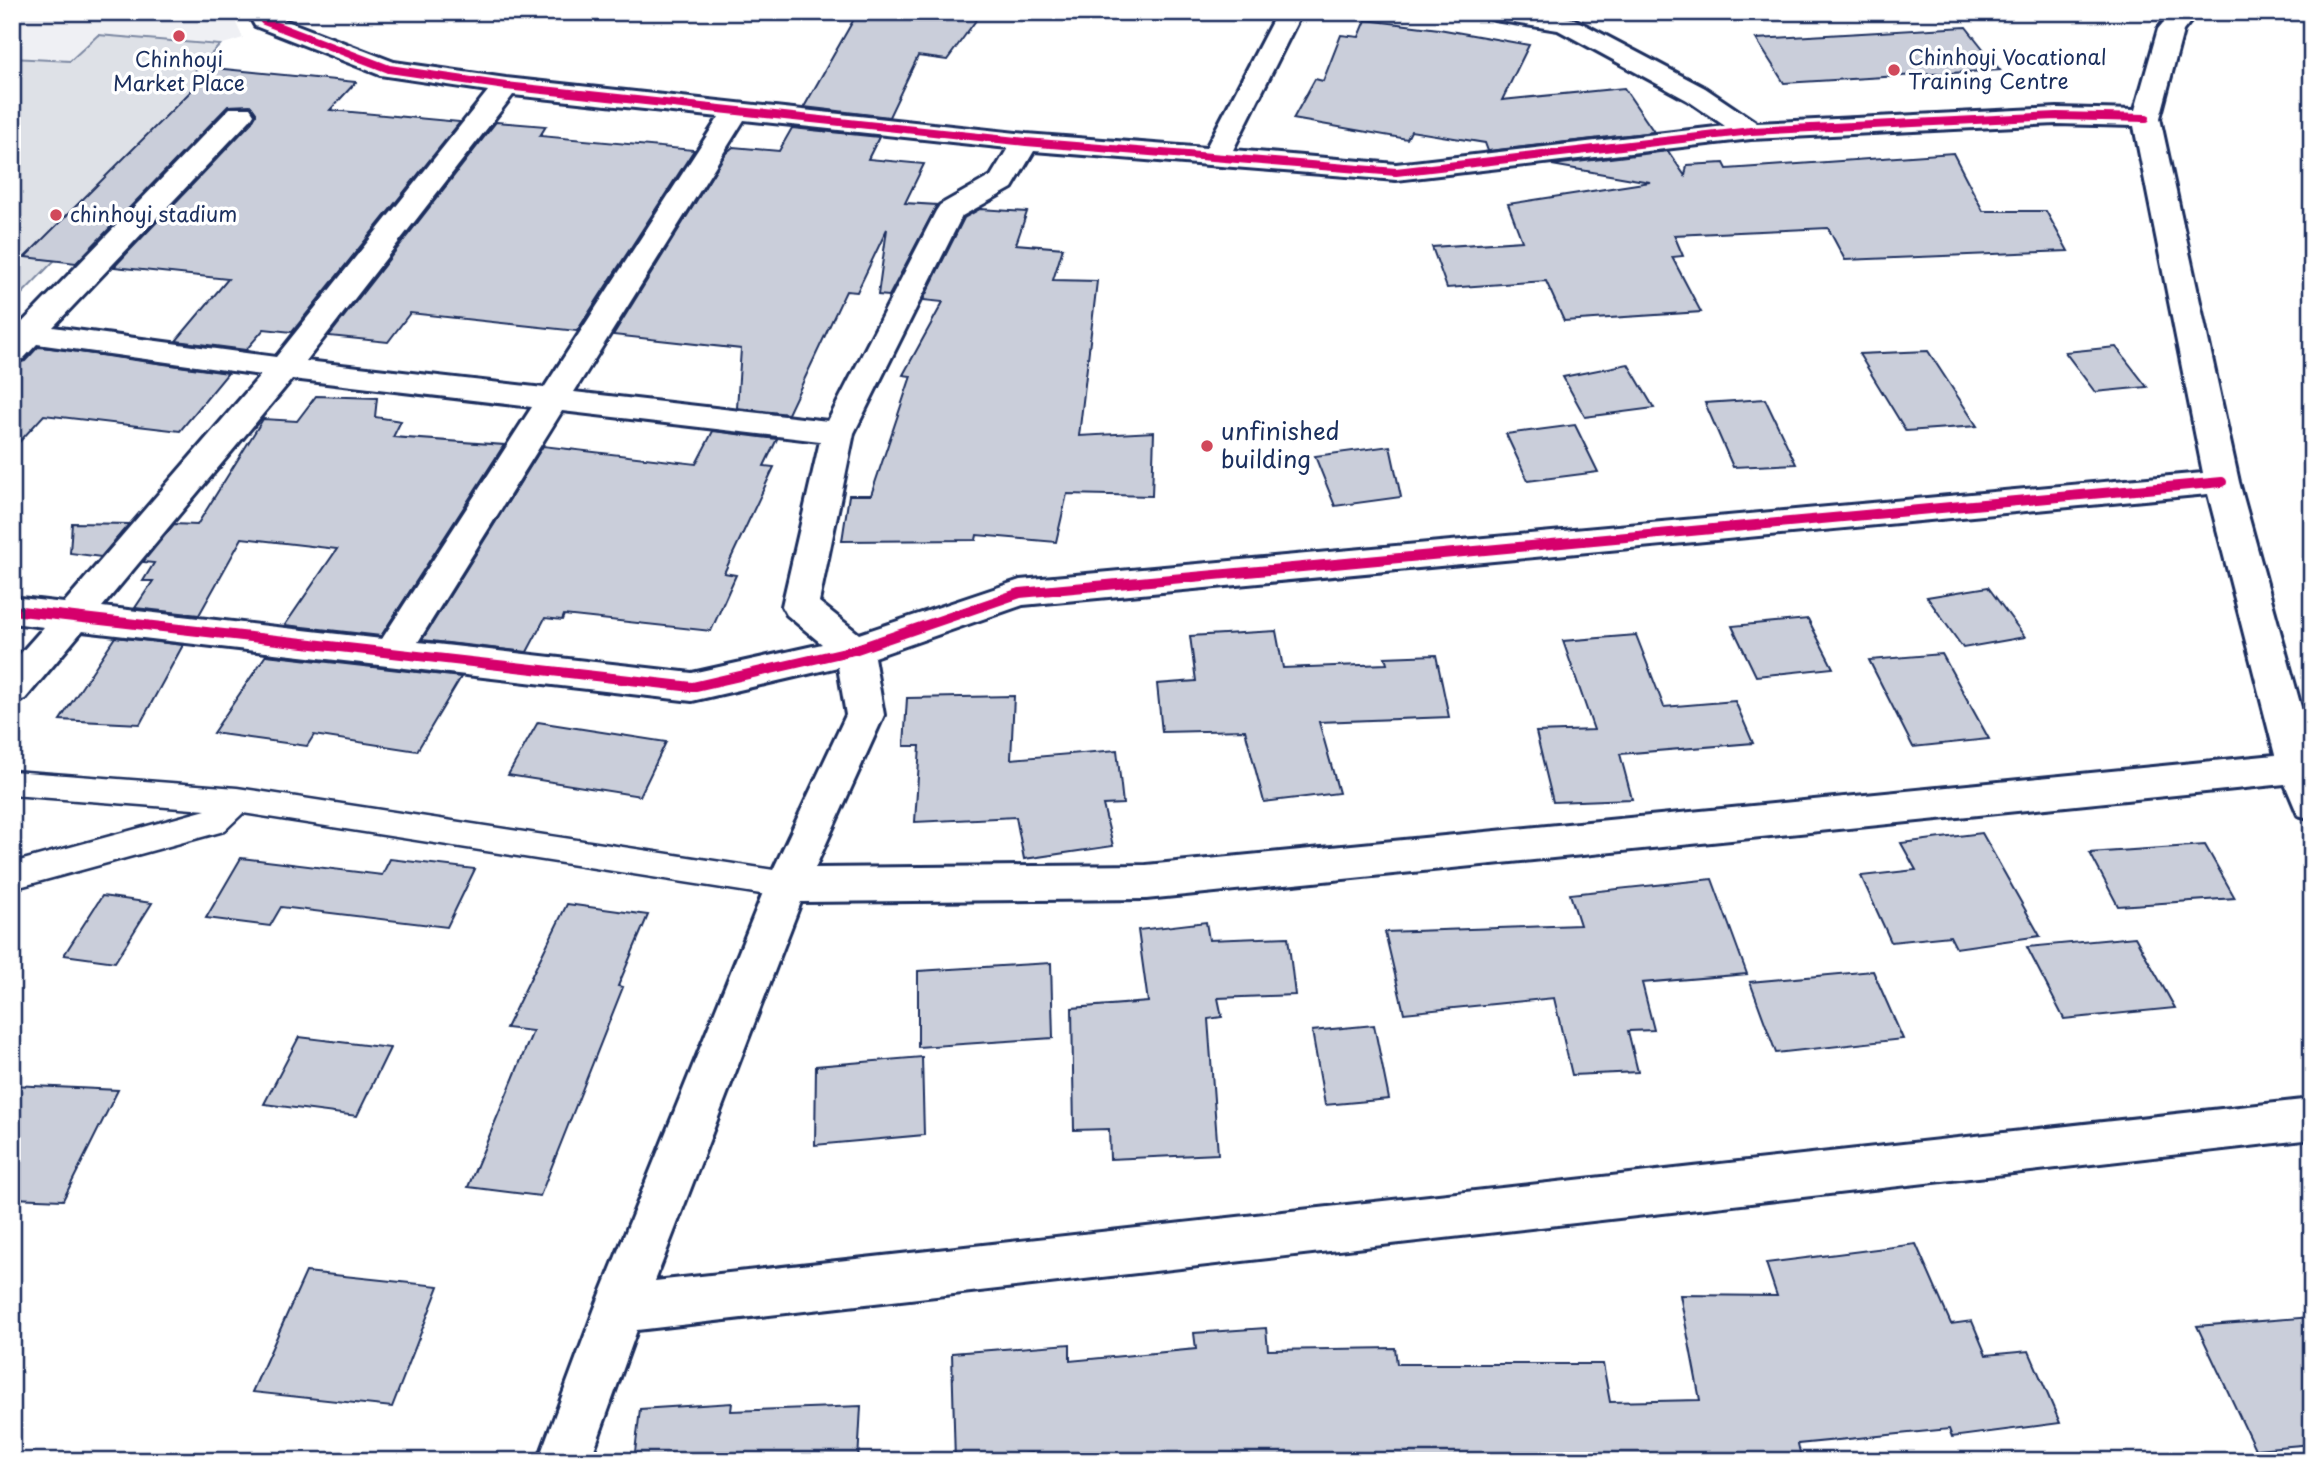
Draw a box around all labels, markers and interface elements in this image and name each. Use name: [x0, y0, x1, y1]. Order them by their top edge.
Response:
marker: Chinhoyi Market Place: [171, 28, 187, 44]
place label: Chinhoyi Vocational Training Centre: [1908, 40, 2106, 96]
place label: Chinhoyi Market Place: [113, 42, 245, 98]
marker: Chinhoyi Vocational Training Centre: [1886, 62, 1902, 78]
place label: chinhoyi stadium: [70, 197, 237, 229]
marker: chinhoyi stadium: [48, 207, 64, 223]
place label: unfinished building: [1221, 412, 1340, 476]
marker: unfinished building: [1199, 438, 1215, 454]

